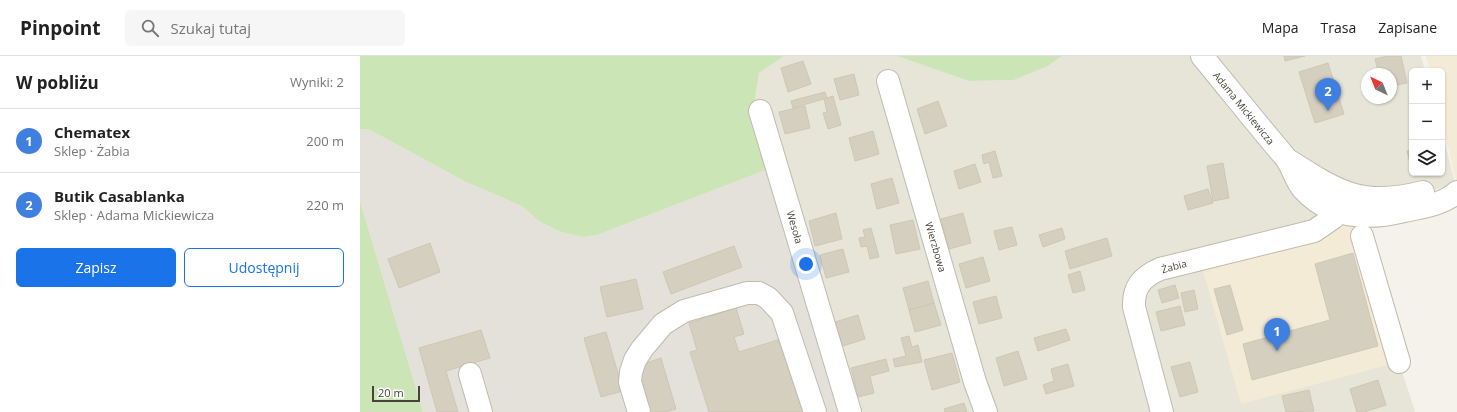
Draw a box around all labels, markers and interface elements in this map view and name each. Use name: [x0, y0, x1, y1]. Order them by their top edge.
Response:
search box: [125, 10, 405, 46]
text: Pinpoint: [20, 15, 101, 41]
icon: search: [139, 17, 161, 39]
text: Szukaj tutaj: [171, 18, 251, 38]
text: Mapa: [1262, 18, 1299, 37]
text: Trasa: [1321, 18, 1356, 37]
text: Zapisane: [1378, 18, 1437, 37]
street label: Adama Mickiewicza: [1210, 68, 1278, 148]
north arrow: [1361, 68, 1397, 104]
map controls: [1409, 68, 1445, 176]
button: +: [1409, 68, 1445, 104]
text: W pobliżu: [16, 71, 99, 94]
text: Wyniki: 2: [290, 73, 344, 91]
pin: 2: [1315, 78, 1341, 111]
button: −: [1409, 104, 1445, 140]
text: Chematex: [54, 122, 130, 142]
text: 1: [25, 132, 33, 150]
text: 200 m: [306, 132, 344, 150]
button: layers: [1409, 140, 1445, 176]
text: Sklep · Żabia: [54, 142, 130, 160]
text: Butik Casablanka: [54, 186, 185, 206]
text: 2: [25, 196, 33, 214]
text: 220 m: [306, 196, 344, 214]
text: Sklep · Adama Mickiewicza: [54, 206, 214, 224]
street label: Wesoła: [784, 209, 806, 245]
street label: Wierzbowa: [922, 220, 950, 274]
button: Zapisz: [16, 248, 176, 287]
button: Udostępnij: [184, 248, 344, 287]
your location: [796, 254, 816, 274]
street label: Żabia: [1160, 256, 1188, 276]
pin: 1: [1264, 318, 1290, 351]
scale bar: [372, 384, 420, 403]
text: 20 m: [378, 385, 404, 400]

